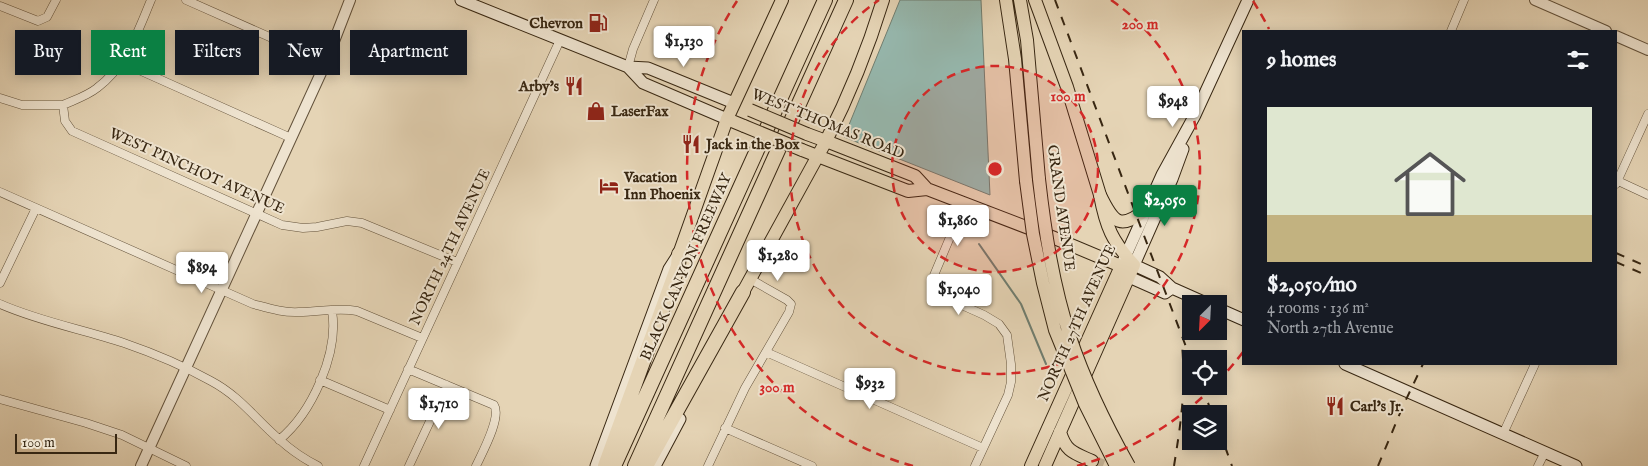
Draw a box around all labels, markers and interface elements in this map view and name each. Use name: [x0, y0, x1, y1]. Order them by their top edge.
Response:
fuel station icon: Chevron: [587, 12, 609, 34]
place label: Chevron: [529, 14, 583, 33]
text: 200 m: [1122, 15, 1159, 34]
pin: $1,130: [643, 26, 725, 68]
chip: Buy: [15, 30, 81, 75]
chip: Rent: [91, 30, 165, 75]
chip: Filters: [175, 30, 259, 75]
chip: New: [269, 30, 340, 75]
chip: Apartment: [350, 30, 467, 75]
text: $1,130: [665, 32, 703, 52]
icon: filters: [1564, 46, 1592, 74]
text: 9 homes: [1267, 47, 1336, 74]
restaurant icon: Arby's: [563, 75, 585, 97]
place label: Arby's: [518, 77, 560, 96]
street label: WEST THOMAS ROAD: [749, 85, 907, 163]
pin: $948: [1143, 86, 1203, 128]
text: 100 m: [1050, 87, 1086, 106]
text: $948: [1158, 92, 1188, 112]
shop icon: LaserFax: [585, 100, 607, 122]
place label: LaserFax: [611, 102, 669, 121]
street label: WEST PINCHOT AVENUE: [106, 124, 288, 218]
restaurant icon: Jack in the Box: [680, 133, 702, 155]
place label: Jack in the Box: [704, 135, 800, 154]
icon: home: [1385, 139, 1475, 229]
street label: GRAND AVENUE: [1043, 144, 1079, 272]
centre of rings: [986, 160, 1004, 178]
street label: NORTH 24TH AVENUE: [405, 166, 495, 328]
place label: Vacation Inn Phoenix: [623, 168, 701, 204]
street label: BLACK CANYON FREEWAY: [636, 170, 736, 364]
hotel icon: Vacation Inn Phoenix: [598, 175, 620, 197]
pin: $2,050: [1124, 184, 1206, 227]
text: $2,050: [1144, 191, 1186, 211]
pin: $1,860: [917, 204, 999, 247]
text: $1,860: [938, 211, 978, 231]
pin: $1,280: [737, 240, 819, 282]
street label: NORTH 27TH AVENUE: [1034, 241, 1120, 405]
text: $1,280: [758, 246, 798, 266]
pin: $894: [172, 252, 232, 294]
text: $894: [187, 258, 217, 278]
text: $2,050/mo: [1267, 272, 1357, 299]
pin: $1,040: [918, 274, 1000, 316]
text: $1,040: [938, 280, 980, 300]
north arrow: [1182, 295, 1228, 340]
map controls: [1182, 295, 1227, 450]
text: 4 rooms · 136 m²: [1267, 299, 1369, 319]
text: North 27th Avenue: [1267, 319, 1394, 339]
button: locate: [1182, 350, 1227, 395]
pin: $932: [840, 368, 900, 410]
text: $932: [855, 374, 885, 394]
text: 300 m: [759, 378, 795, 397]
pin: $1,710: [398, 388, 480, 430]
text: $1,710: [419, 394, 459, 414]
restaurant icon: Carl's Jr.: [1324, 395, 1346, 417]
place label: Carl's Jr.: [1350, 397, 1404, 416]
button: layers: [1182, 405, 1227, 450]
scale bar: [15, 431, 118, 454]
text: 100 m: [22, 434, 55, 452]

